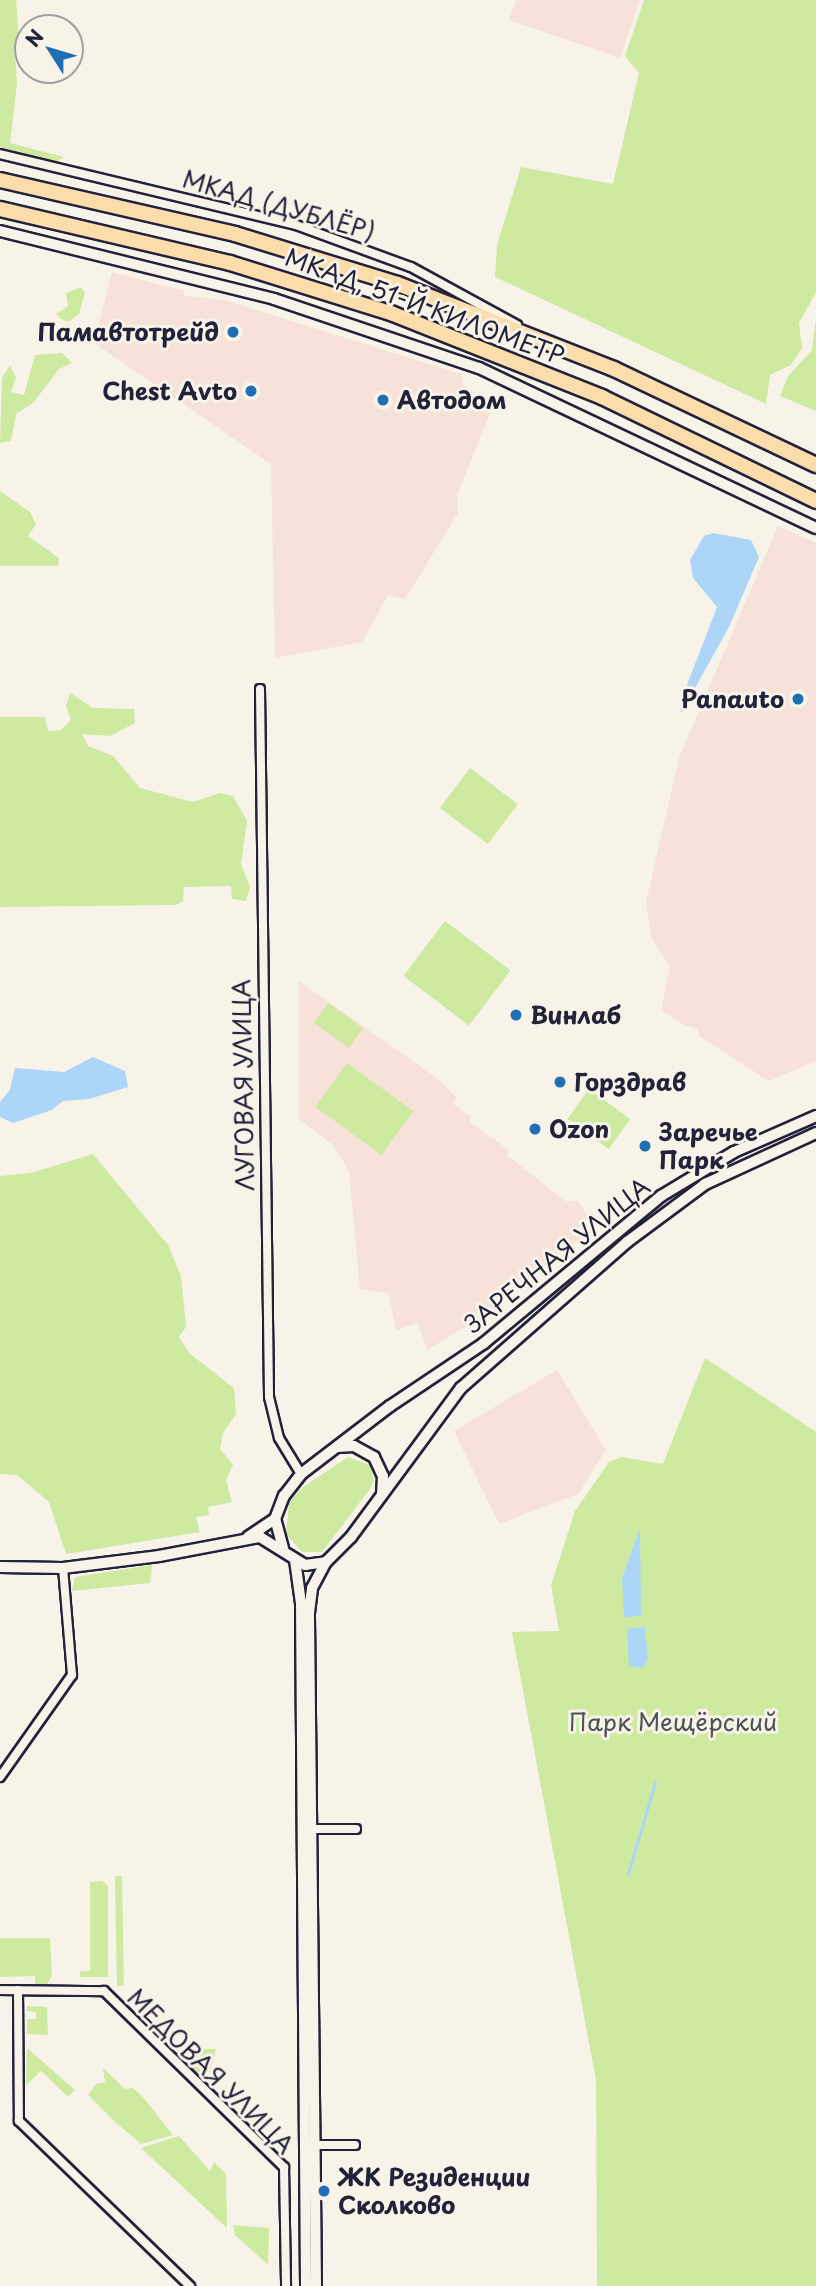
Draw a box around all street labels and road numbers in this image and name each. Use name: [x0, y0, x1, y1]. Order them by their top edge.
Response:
street label: МКАД (ДУБЛЁР): [178, 163, 380, 247]
street label: МКАД, 51-Й КИЛОМЕТР: [281, 242, 569, 370]
street label: ЛУГОВАЯ УЛИЦА: [227, 980, 259, 1190]
street label: ЗАРЕЧНАЯ УЛИЦА: [459, 1172, 655, 1338]
street label: МЕДОВАЯ УЛИЦА: [123, 1983, 299, 2159]

